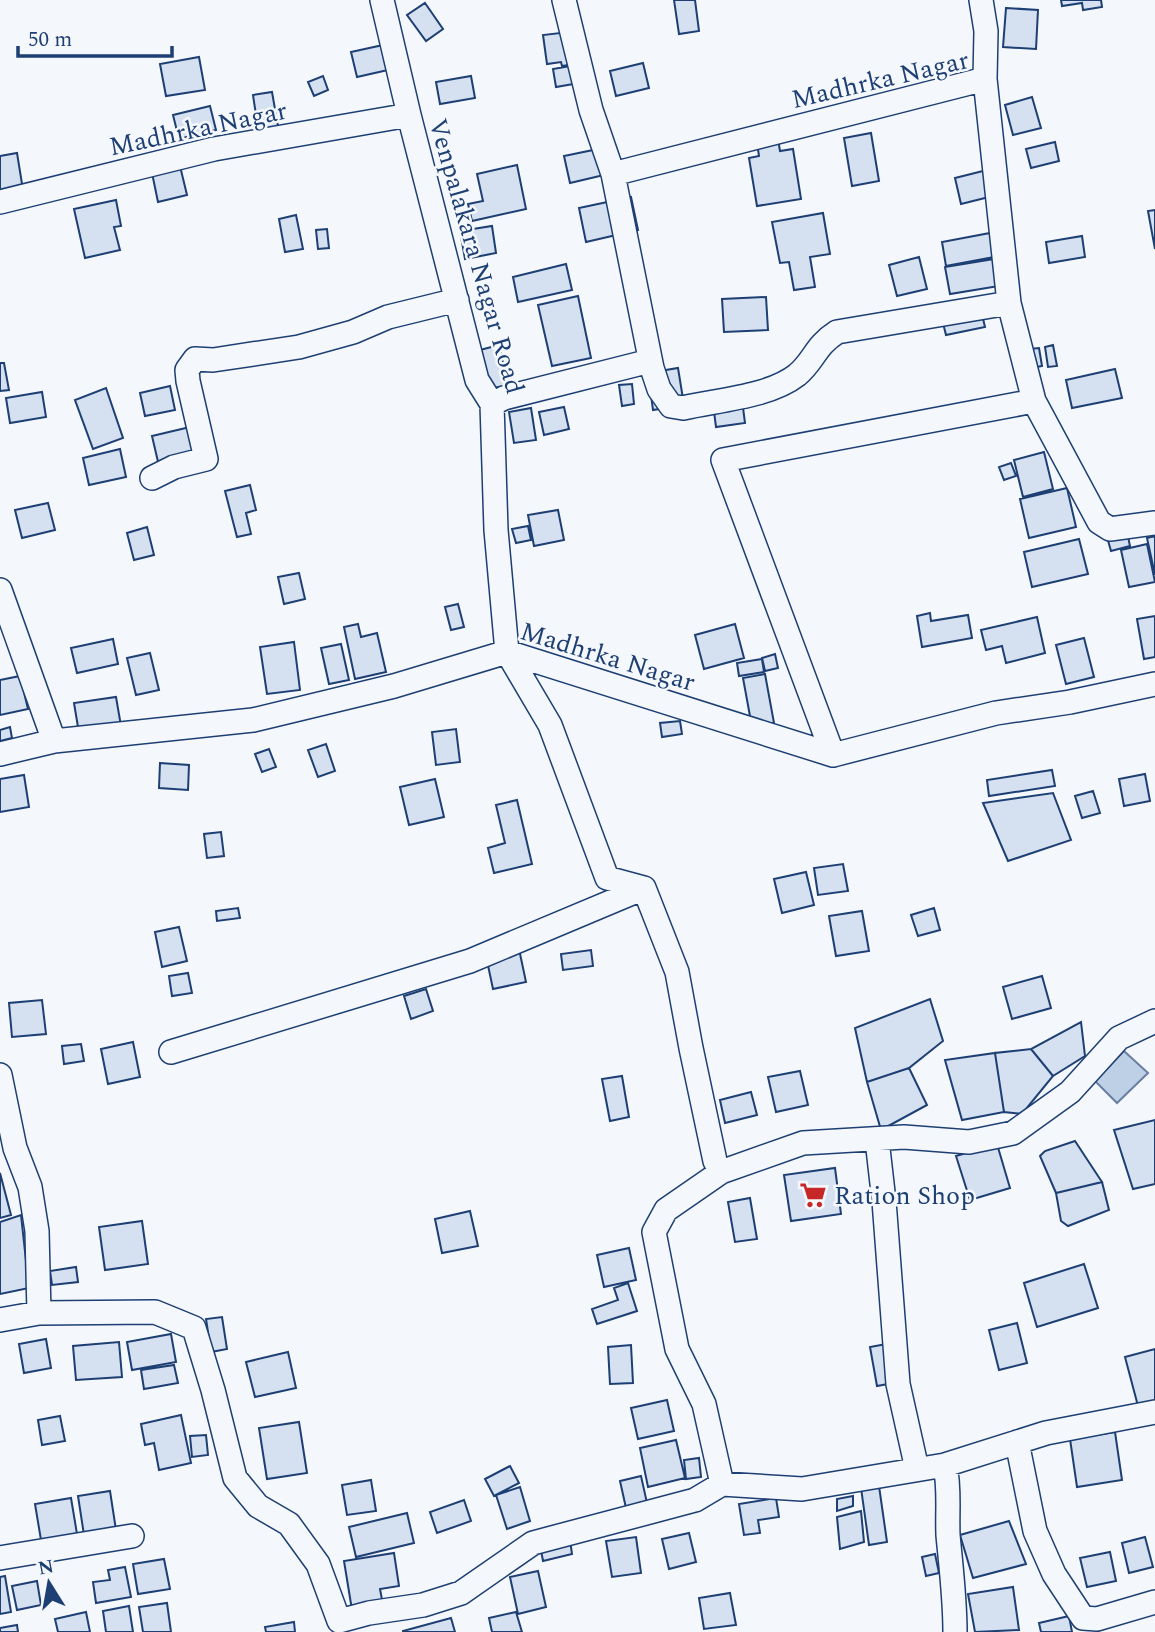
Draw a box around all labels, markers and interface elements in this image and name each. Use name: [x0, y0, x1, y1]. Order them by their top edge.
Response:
scale bar: [18, 14, 172, 58]
text: 50 m: [28, 24, 72, 56]
street label: Madhrka Nagar: [788, 40, 973, 120]
street label: Madhrka Nagar: [106, 91, 291, 167]
street label: Venpalakara Nagar Road: [418, 114, 535, 399]
street label: Madhrka Nagar: [515, 611, 700, 703]
place label: Ration Shop: [834, 1176, 975, 1216]
supermarket icon: Ration Shop: [798, 1180, 828, 1210]
north arrow: [14, 1548, 84, 1618]
text: N: [36, 1552, 56, 1583]

